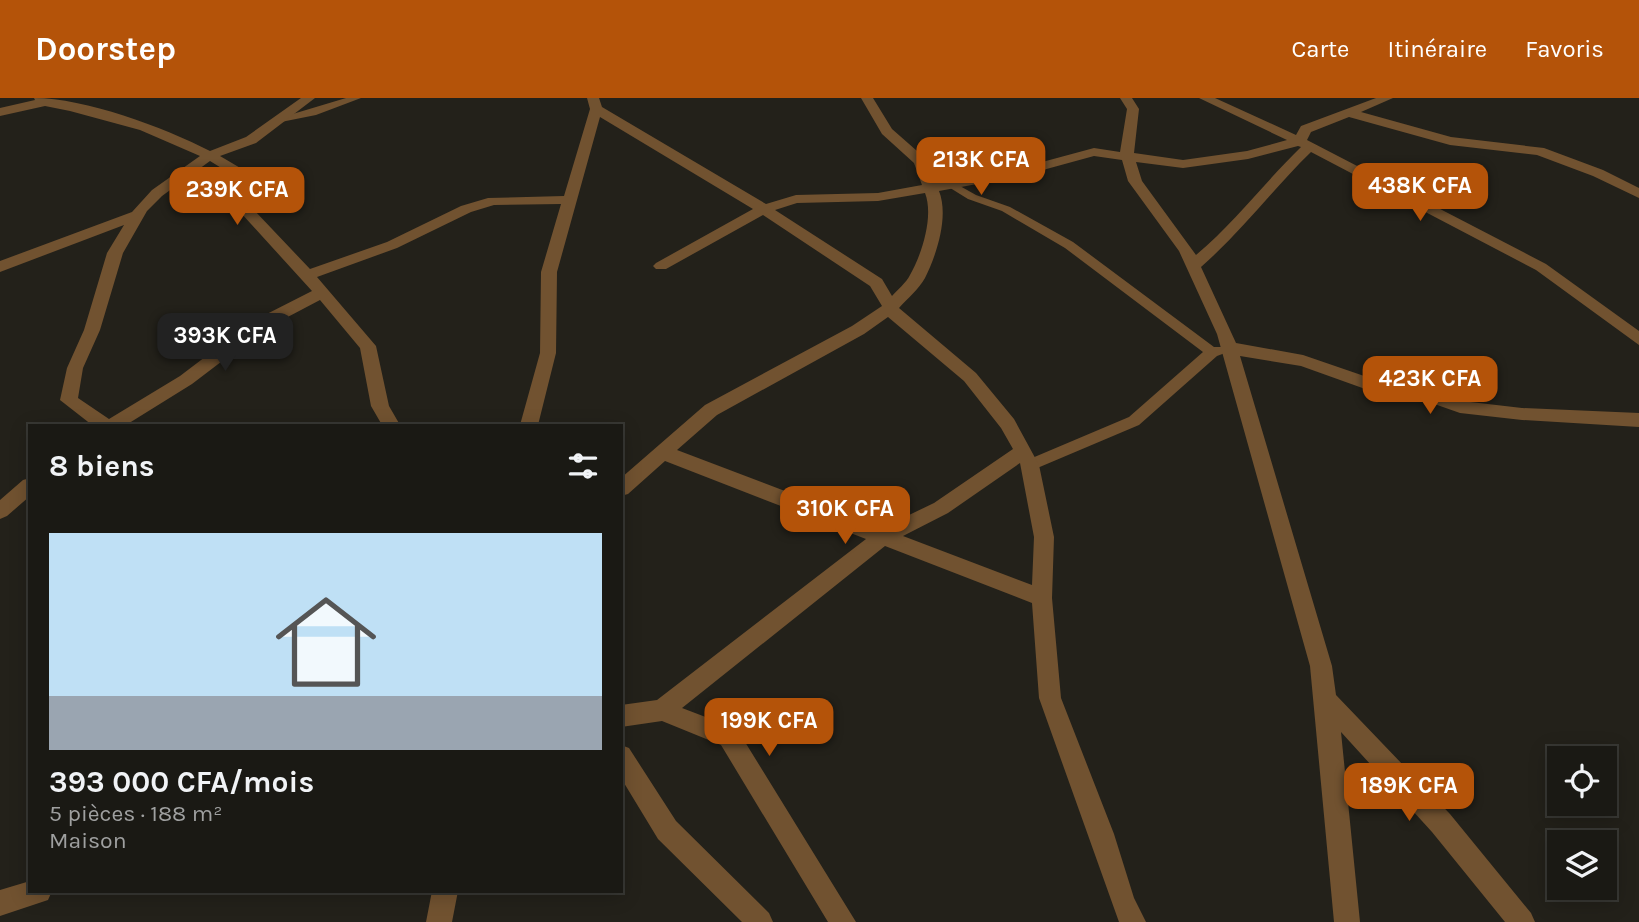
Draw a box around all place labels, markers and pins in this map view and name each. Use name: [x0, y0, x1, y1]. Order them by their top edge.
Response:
pin: 213K CFA: [909, 138, 1053, 197]
pin: 438K CFA: [1348, 164, 1492, 223]
pin: 239K CFA: [165, 167, 309, 227]
pin: 393K CFA: [153, 314, 297, 373]
pin: 423K CFA: [1358, 356, 1502, 416]
pin: 310K CFA: [773, 486, 917, 546]
pin: 199K CFA: [697, 698, 841, 758]
pin: 189K CFA: [1337, 764, 1481, 823]

